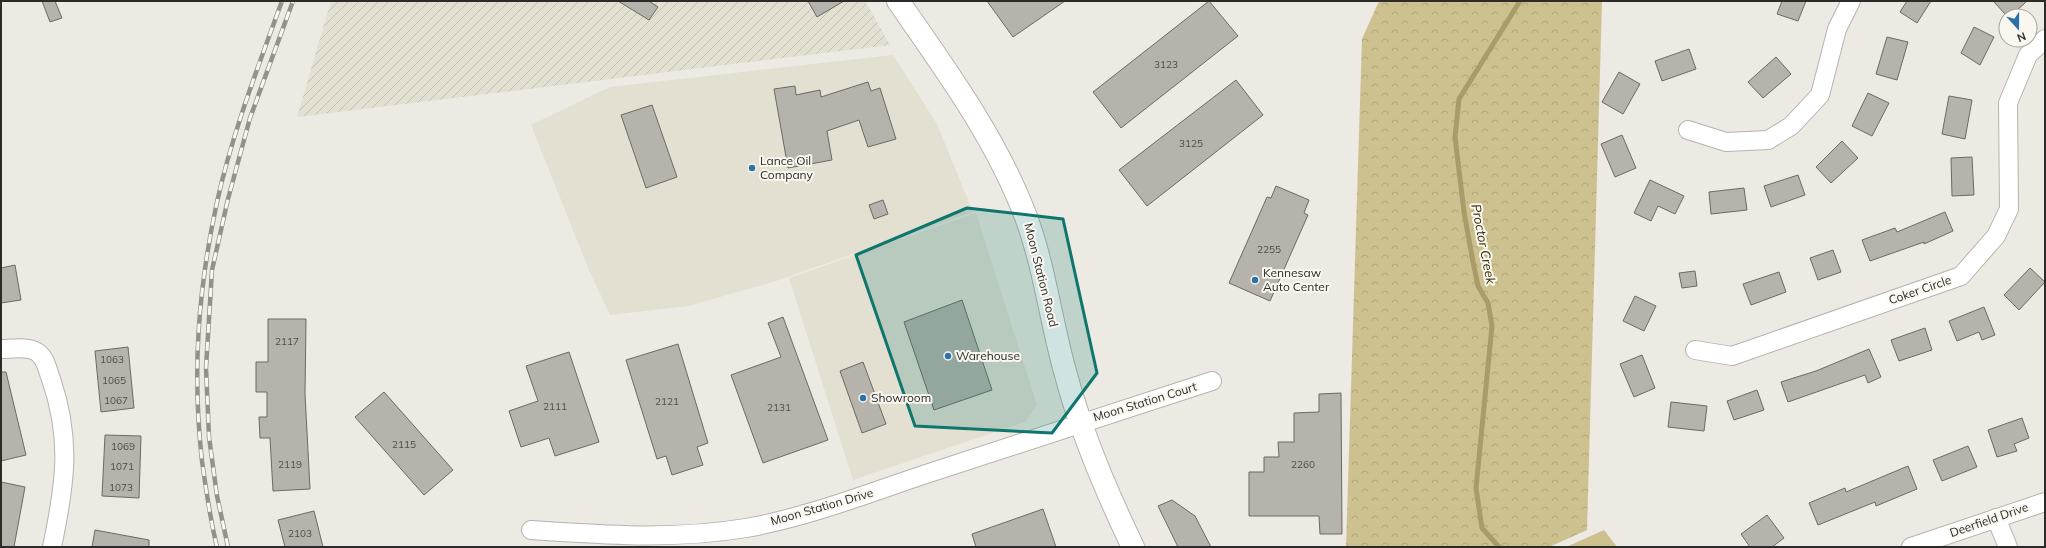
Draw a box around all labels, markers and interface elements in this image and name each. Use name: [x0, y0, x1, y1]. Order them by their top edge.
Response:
north arrow: [1998, 8, 2038, 48]
text: N: [2015, 29, 2028, 45]
house number: 3123: [1154, 58, 1178, 71]
house number: 3125: [1179, 137, 1203, 150]
place label: Lance Oil Company: [760, 153, 814, 182]
marker: Lance Oil Company: [747, 163, 757, 173]
water label: Proctor Creek: [1468, 203, 1500, 286]
street label: Moon Station Road: [1021, 221, 1062, 328]
house number: 2255: [1257, 243, 1281, 256]
place label: Kennesaw Auto Center: [1263, 265, 1330, 294]
street label: Coker Circle: [1886, 272, 1953, 307]
marker: Kennesaw Auto Center: [1250, 275, 1260, 285]
house number: 2117: [275, 335, 299, 348]
place label: Warehouse: [956, 348, 1020, 363]
marker: Warehouse: [943, 351, 953, 361]
house number: 1063: [100, 353, 124, 366]
house number: 1065: [102, 374, 126, 387]
street label: Moon Station Court: [1091, 379, 1198, 424]
place label: Showroom: [871, 390, 931, 405]
marker: Showroom: [858, 393, 868, 403]
house number: 1067: [104, 394, 128, 407]
house number: 2121: [655, 395, 679, 408]
house number: 2111: [543, 400, 567, 413]
house number: 2131: [767, 401, 791, 414]
house number: 2115: [392, 438, 416, 451]
house number: 1069: [111, 440, 135, 453]
house number: 2119: [278, 458, 302, 471]
house number: 2260: [1291, 458, 1315, 471]
house number: 1071: [110, 460, 134, 473]
house number: 1073: [109, 481, 133, 494]
street label: Moon Station Drive: [769, 485, 875, 528]
street label: Deerfield Drive: [1947, 499, 2030, 540]
house number: 2103: [288, 527, 312, 540]

